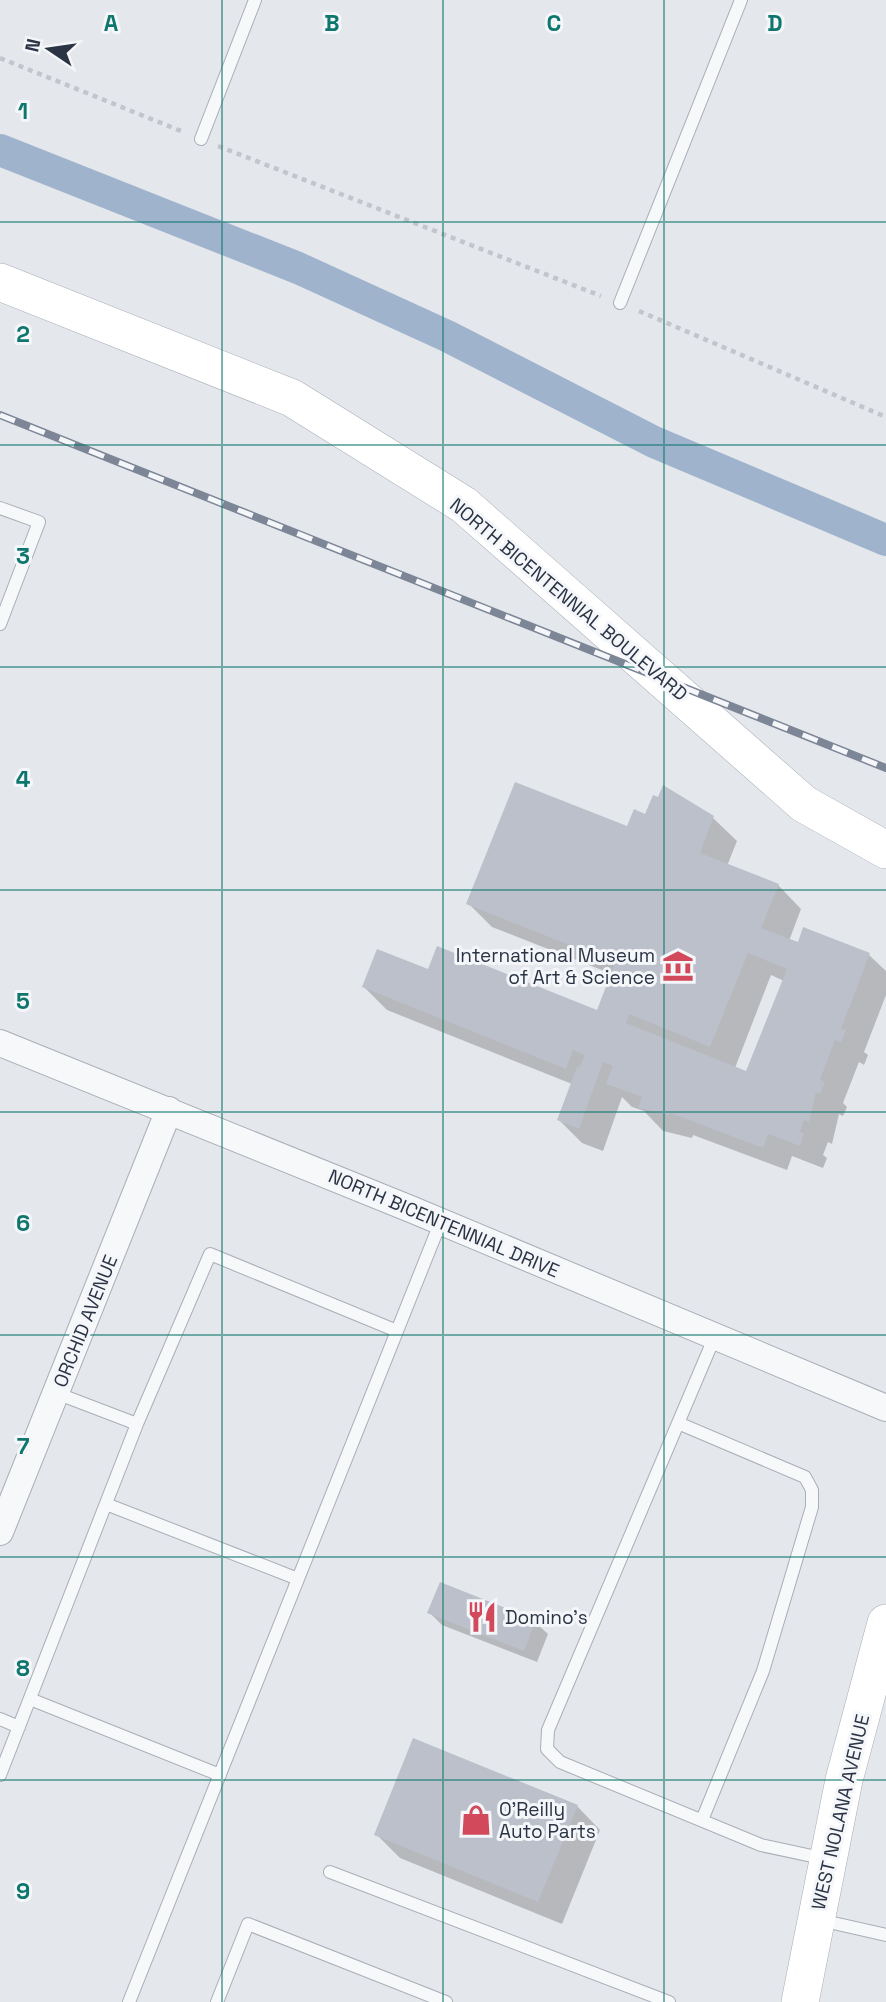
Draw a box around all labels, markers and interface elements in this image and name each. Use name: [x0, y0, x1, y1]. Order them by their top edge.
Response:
text: A: [104, 8, 119, 38]
text: B: [324, 8, 340, 38]
text: C: [547, 8, 561, 38]
text: D: [767, 8, 783, 38]
north arrow: [14, 14, 84, 84]
text: N: [19, 36, 47, 54]
text: 1: [18, 96, 28, 126]
text: 2: [16, 319, 30, 349]
street label: NORTH BICENTENNIAL BOULEVARD: [445, 492, 693, 706]
text: 3: [16, 541, 30, 571]
text: 4: [16, 764, 31, 794]
place label: International Museum of Art & Science: [456, 943, 655, 990]
museum icon: International Museum of Art & Science: [661, 949, 695, 983]
text: 5: [16, 986, 30, 1016]
street label: NORTH BICENTENNIAL DRIVE: [325, 1163, 563, 1284]
text: 6: [16, 1208, 30, 1238]
street label: ORCHID AVENUE: [48, 1251, 123, 1391]
text: 7: [17, 1431, 30, 1461]
restaurant icon: Domino's: [465, 1600, 499, 1634]
place label: Domino's: [505, 1605, 588, 1630]
text: 8: [16, 1653, 30, 1683]
street label: WEST NOLANA AVENUE: [806, 1712, 875, 1912]
place label: O'Reilly Auto Parts: [499, 1797, 596, 1844]
shop icon: O'Reilly Auto Parts: [459, 1803, 493, 1837]
text: 9: [16, 1876, 30, 1906]

